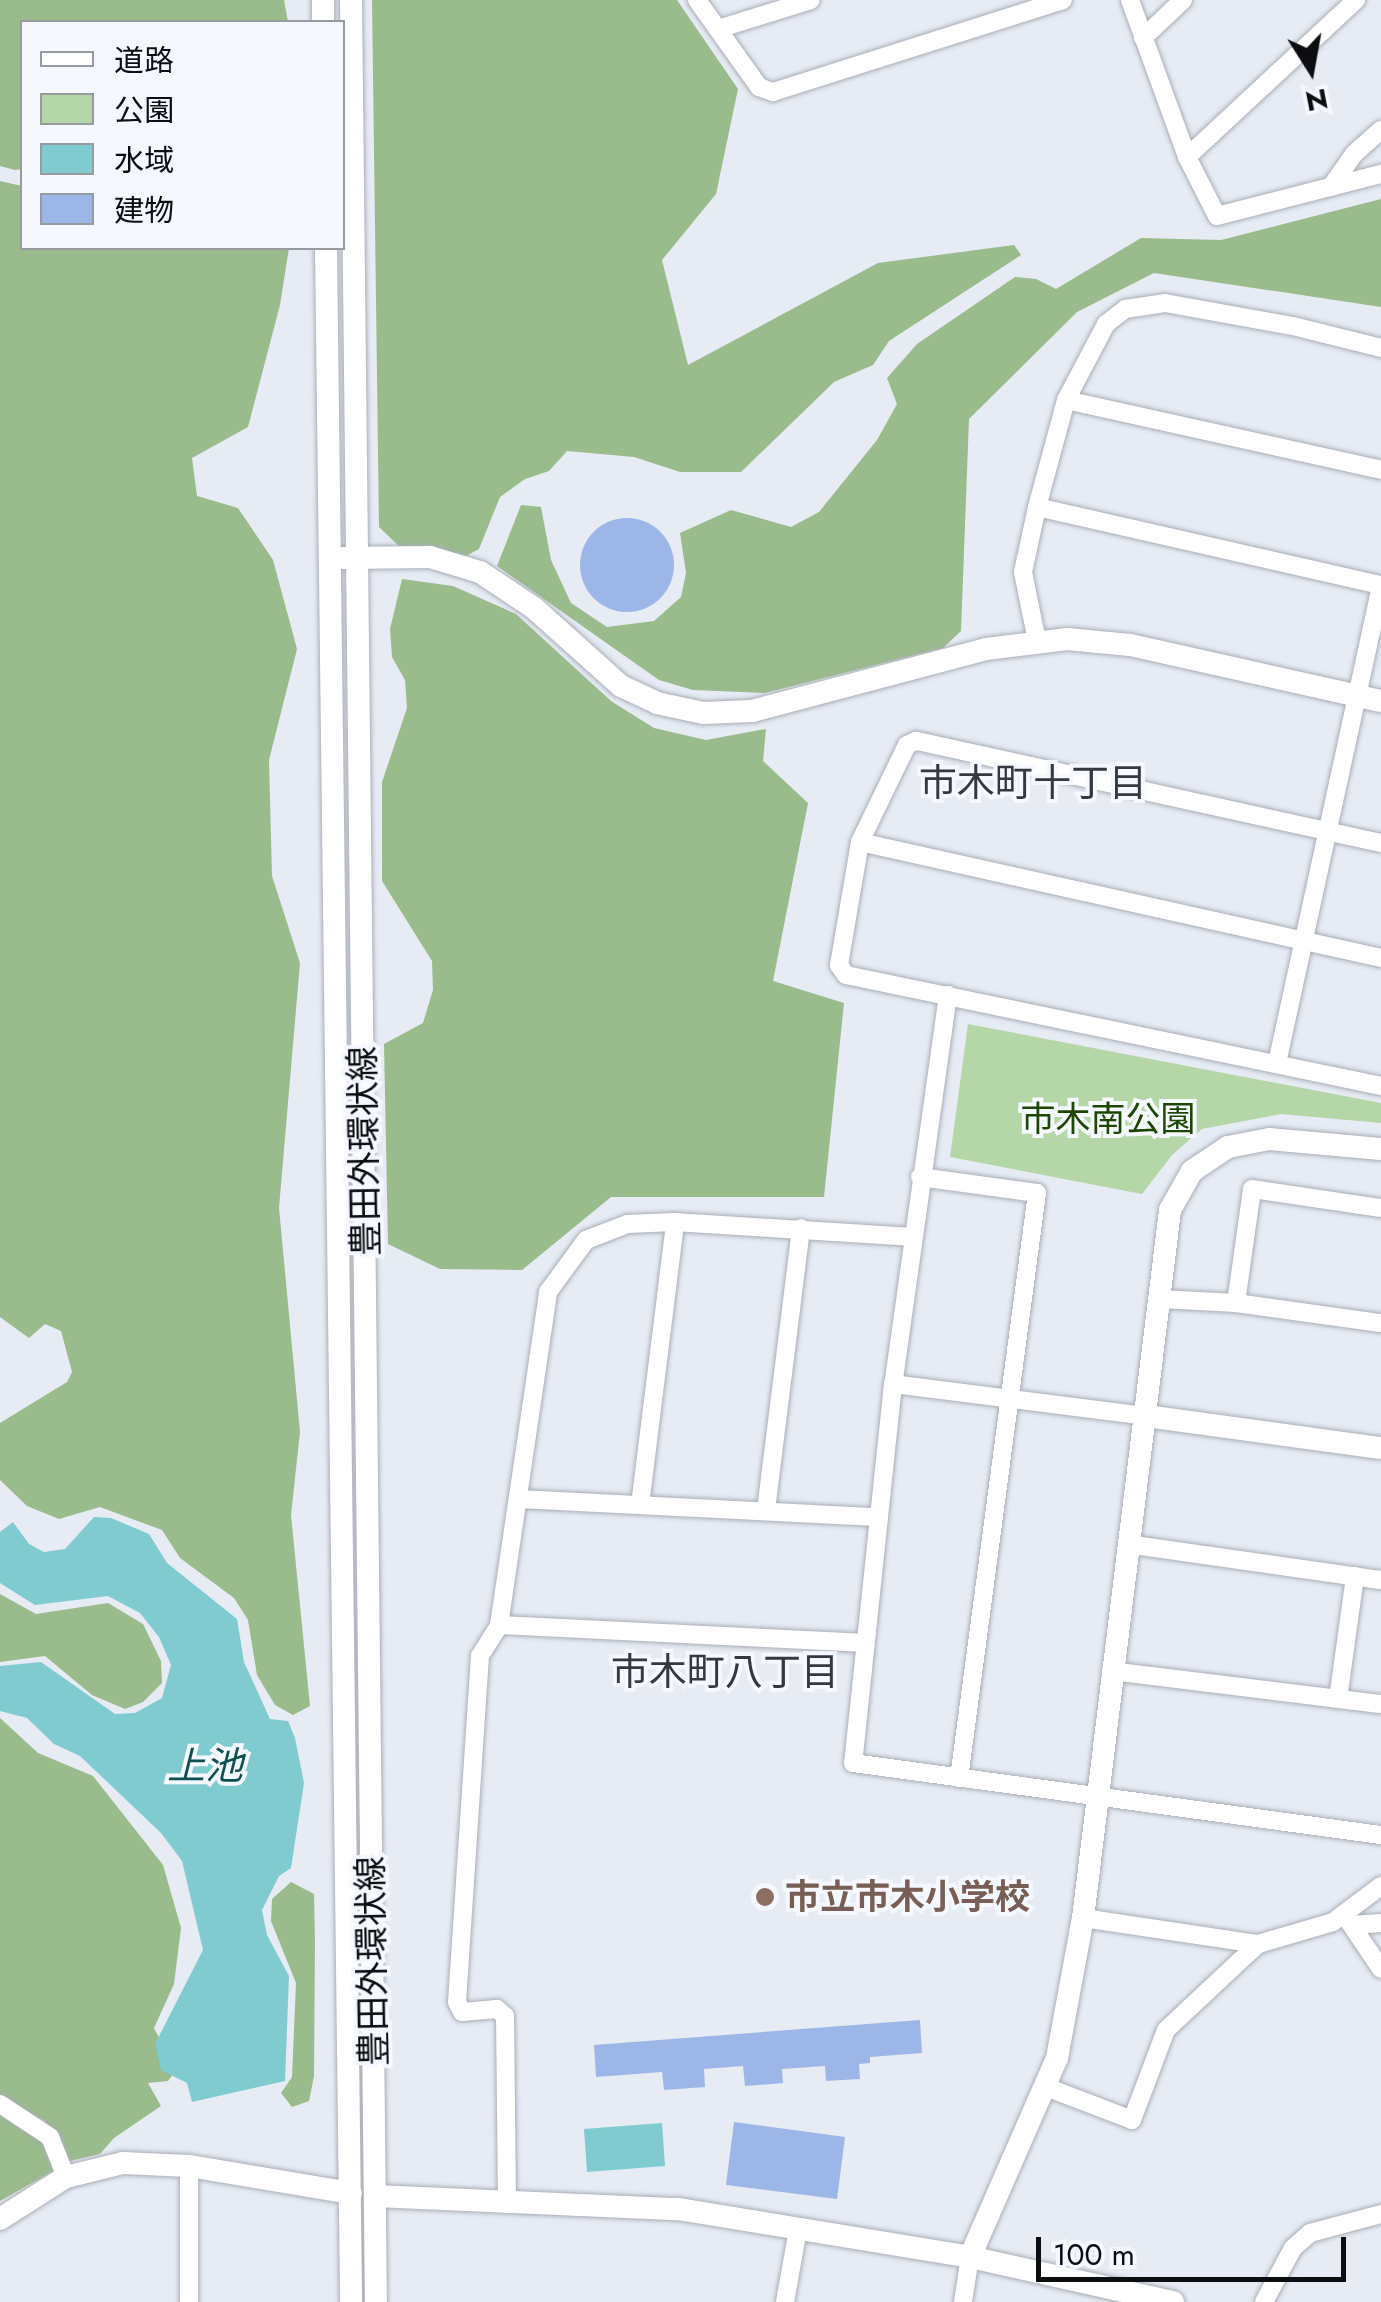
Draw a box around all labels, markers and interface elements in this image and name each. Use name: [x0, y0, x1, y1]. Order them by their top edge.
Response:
legend: [20, 20, 345, 250]
north arrow: [1261, 20, 1361, 120]
text: 道路: [114, 39, 174, 82]
text: N: [1302, 78, 1332, 122]
text: 公園: [114, 89, 174, 132]
text: 水域: [114, 139, 174, 182]
text: 建物: [114, 189, 174, 232]
district label: 市木町十丁目: [919, 760, 1147, 806]
street label: 豊田外環状線: [341, 1046, 387, 1256]
park label: 市木南公園: [1021, 1098, 1195, 1140]
district label: 市木町八丁目: [611, 1649, 839, 1695]
water label: 上池: [167, 1743, 243, 1789]
street label: 豊田外環状線: [349, 1856, 395, 2066]
place label: 市立市木小学校: [785, 1876, 1030, 1918]
marker: 市立市木小学校: [754, 1886, 776, 1908]
scale bar: [1041, 2217, 1351, 2279]
text: 100 m: [1053, 2233, 1135, 2276]

